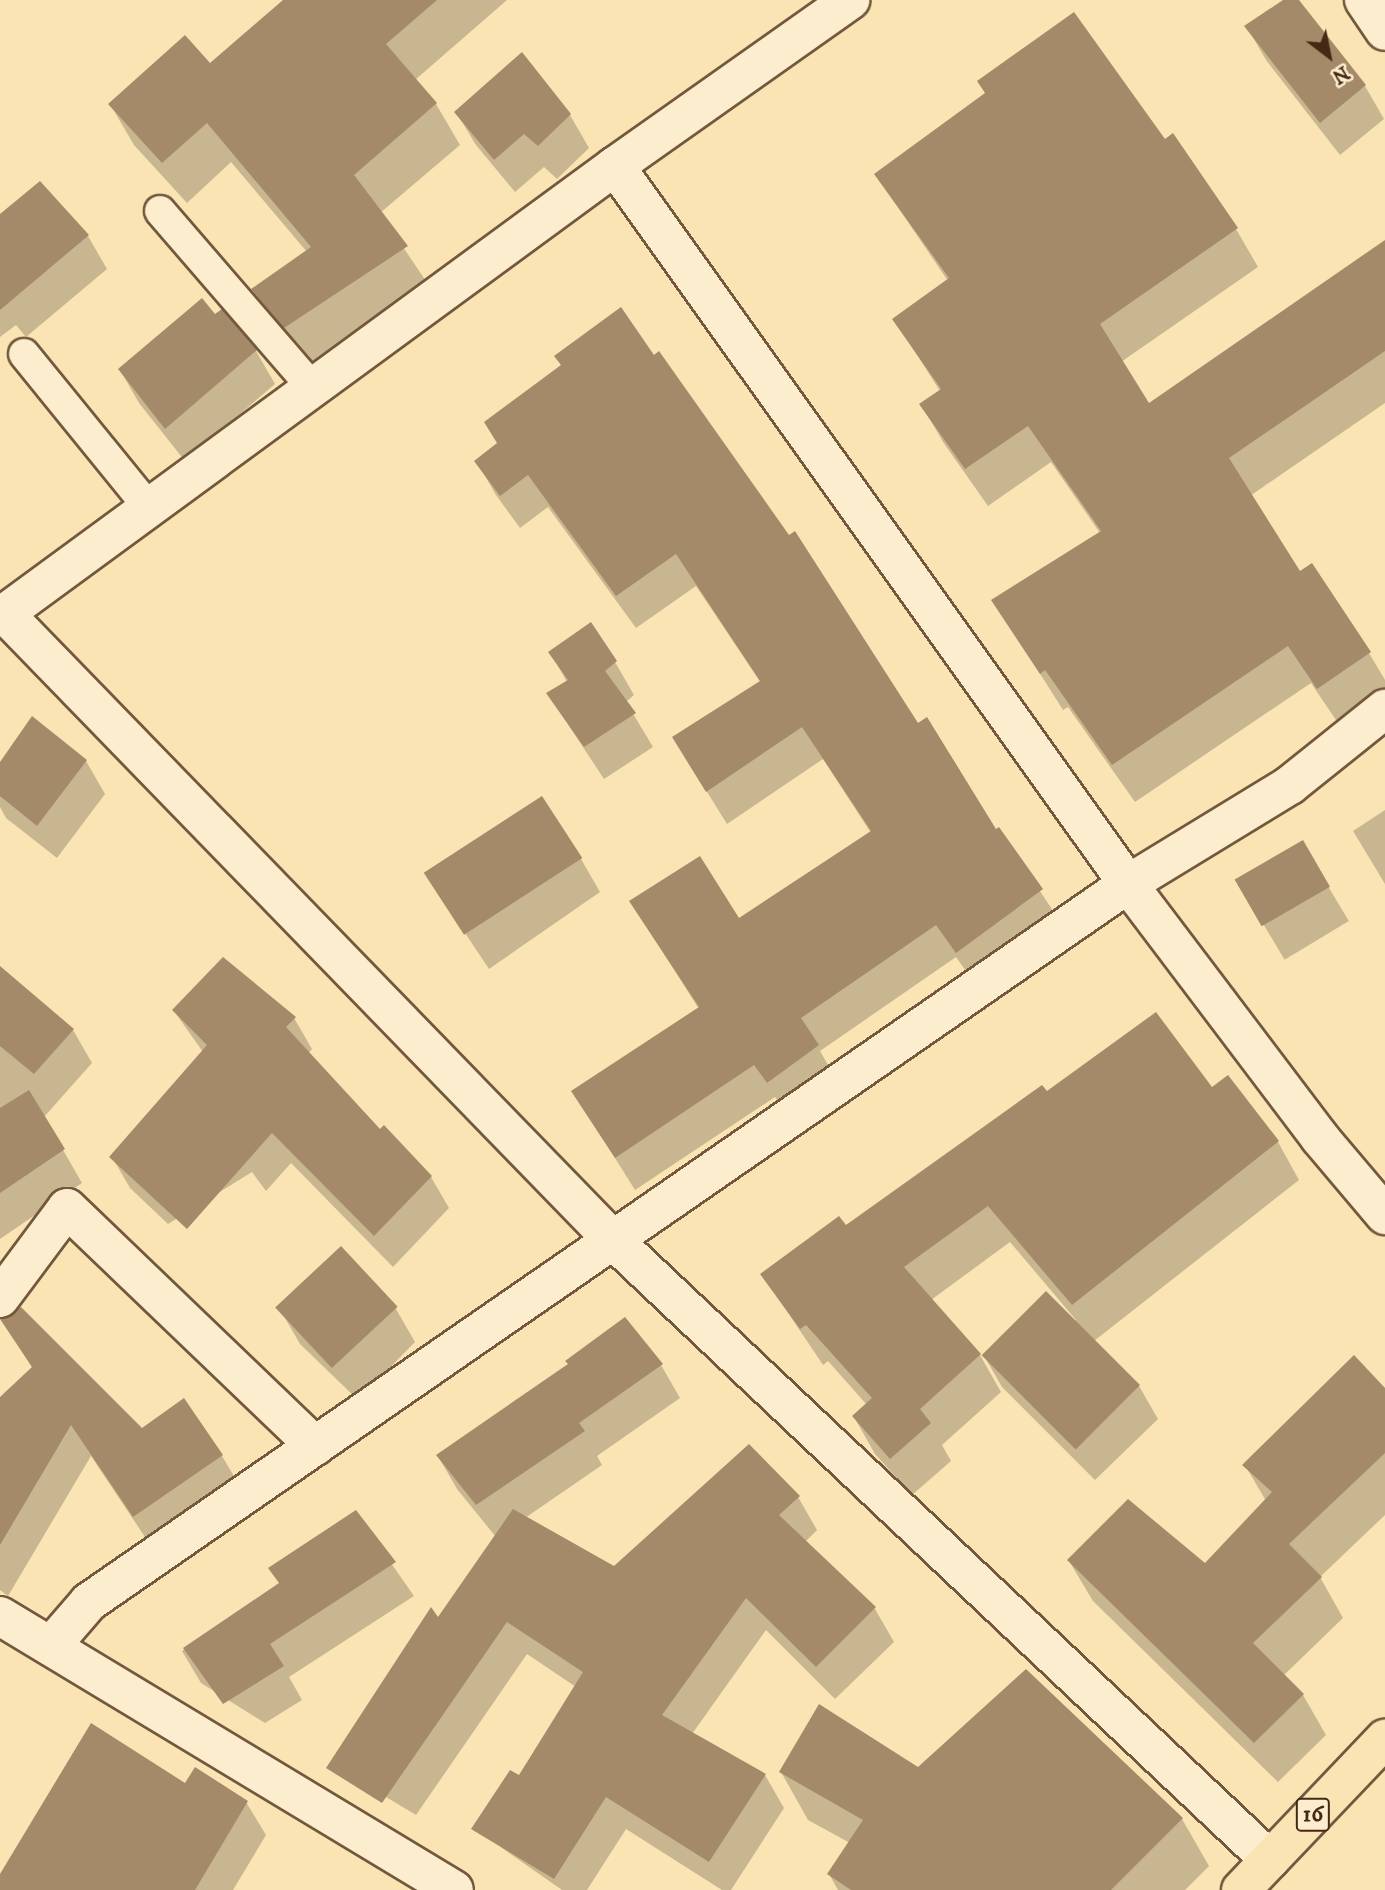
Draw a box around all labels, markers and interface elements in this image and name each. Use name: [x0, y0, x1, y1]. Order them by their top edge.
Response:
north arrow: [1294, 21, 1364, 91]
text: N: [1328, 60, 1353, 88]
road number: 16: [1296, 1796, 1330, 1834]

